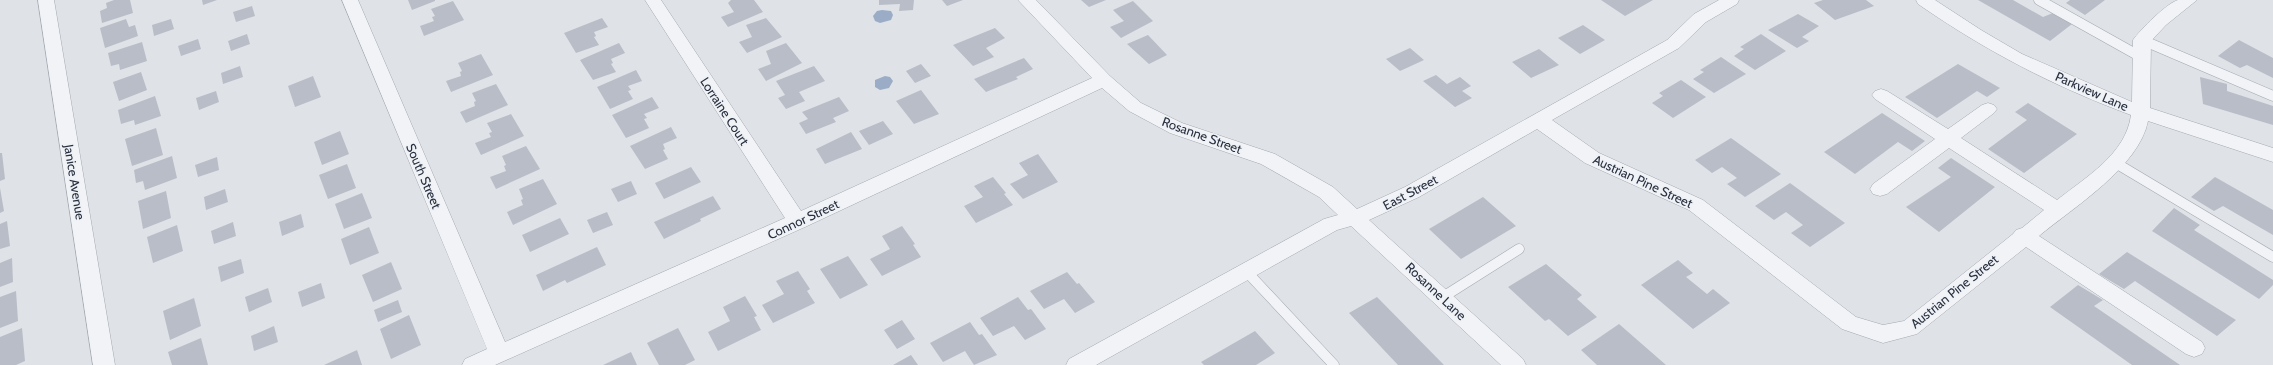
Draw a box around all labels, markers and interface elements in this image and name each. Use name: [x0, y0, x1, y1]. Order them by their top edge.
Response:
street label: Parkview Lane: [2053, 68, 2131, 114]
street label: Lorraine Court: [697, 74, 753, 148]
street label: Rosanne Street: [1160, 113, 1245, 157]
street label: South Street: [403, 141, 445, 212]
street label: Janice Avenue: [61, 142, 89, 221]
street label: Austrian Pine Street: [1591, 151, 1696, 211]
street label: East Street: [1380, 171, 1441, 213]
street label: Connor Street: [765, 195, 842, 243]
street label: Austrian Pine Street: [1907, 250, 2002, 331]
street label: Rosanne Lane: [1402, 259, 1470, 323]

